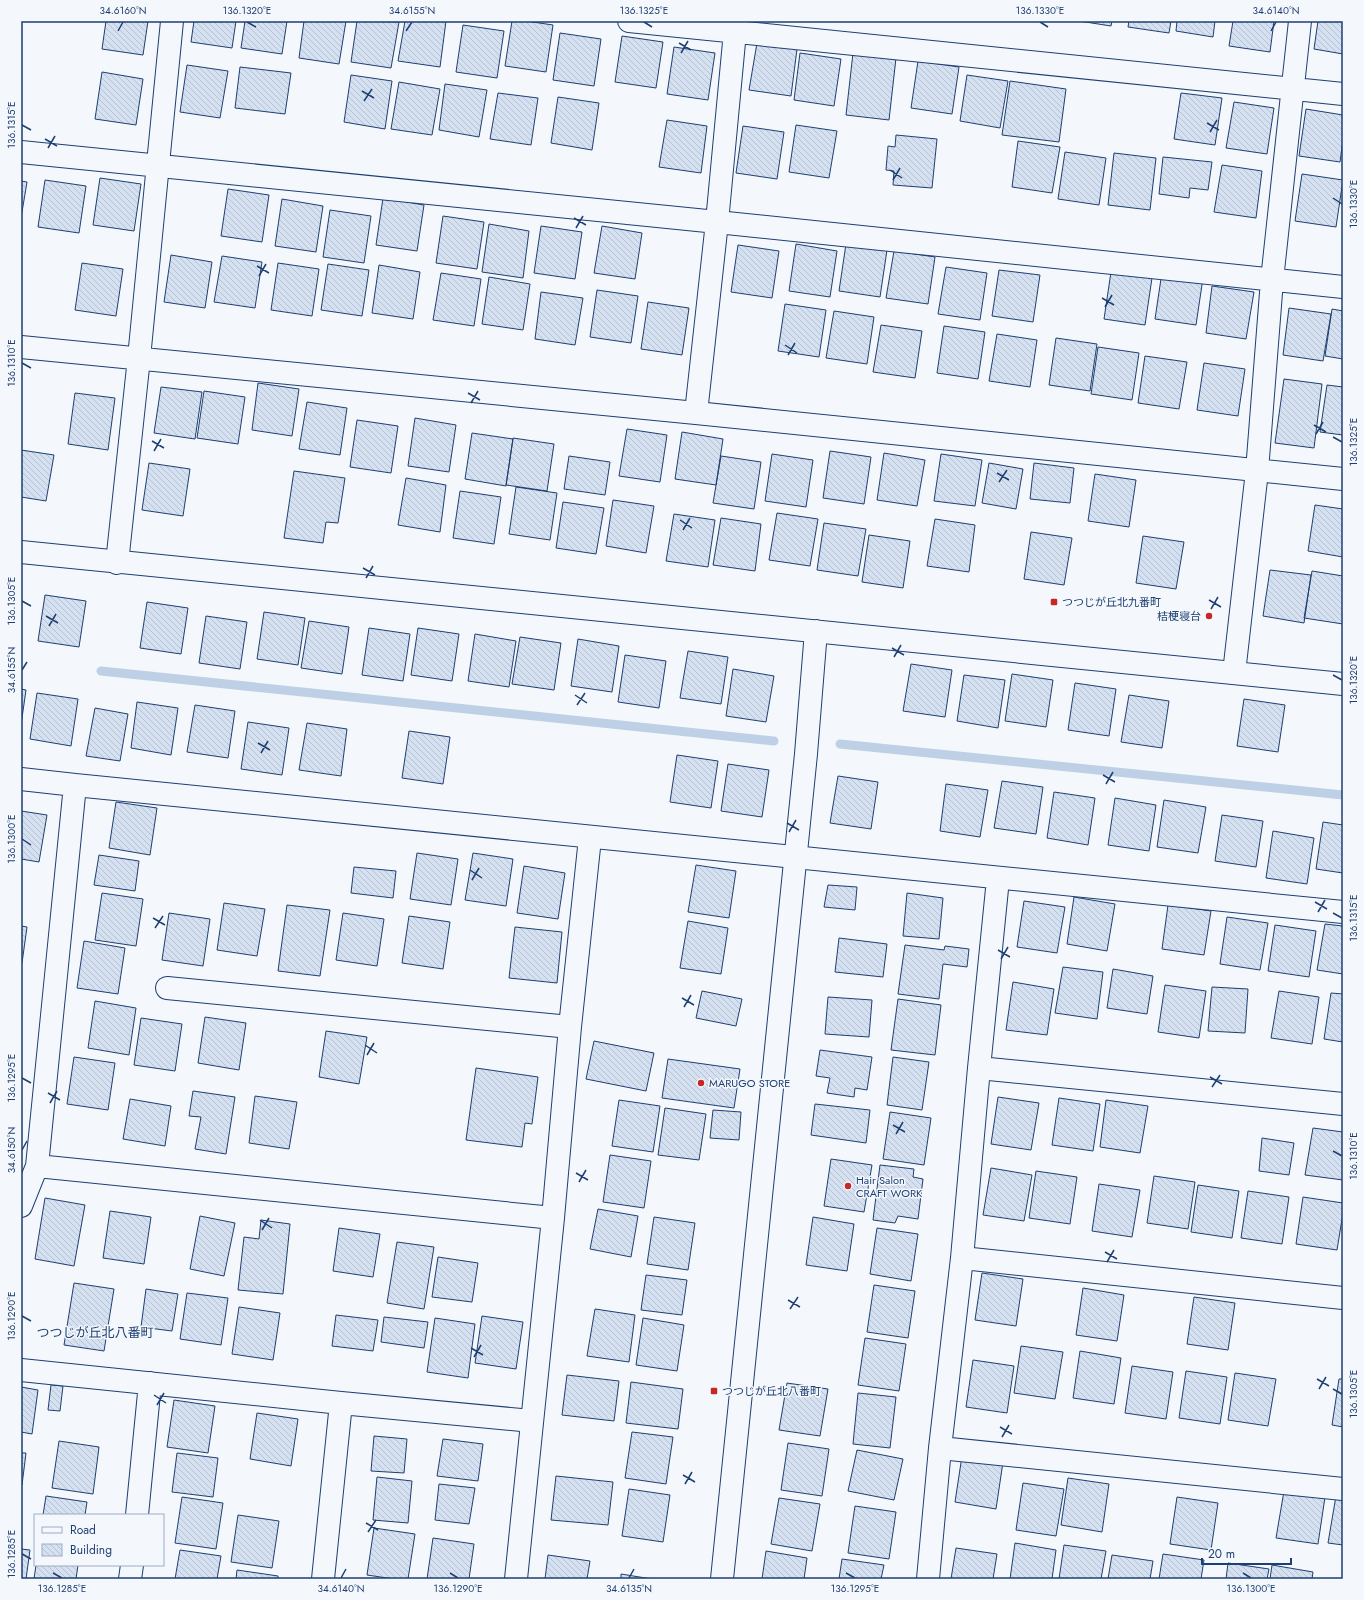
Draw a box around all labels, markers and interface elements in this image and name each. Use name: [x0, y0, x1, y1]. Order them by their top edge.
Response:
text: 34.6160°N: [100, 3, 146, 18]
text: 136.1320°E: [223, 3, 271, 18]
text: 34.6155°N: [389, 3, 435, 18]
text: 136.1325°E: [620, 3, 668, 18]
text: 136.1330°E: [1016, 3, 1064, 18]
text: 34.6140°N: [1253, 3, 1299, 18]
text: 136.1315°E: [4, 101, 19, 149]
text: 136.1330°E: [1346, 180, 1361, 228]
text: 136.1310°E: [4, 339, 19, 387]
text: 136.1325°E: [1346, 418, 1361, 466]
text: 136.1305°E: [4, 577, 19, 625]
place label: つつじが丘北九番町: [1062, 594, 1161, 610]
marker: つつじが丘北九番町: [1049, 597, 1059, 607]
place label: 桔梗寝台: [1157, 608, 1201, 624]
marker: 桔梗寝台: [1204, 611, 1214, 621]
text: 34.6155°N: [4, 647, 19, 693]
text: 136.1320°E: [1346, 656, 1361, 704]
text: 136.1300°E: [4, 815, 19, 863]
text: 136.1315°E: [1346, 894, 1361, 942]
text: 136.1295°E: [4, 1054, 19, 1102]
place label: MARUGO STORE: [709, 1075, 790, 1091]
marker: MARUGO STORE: [696, 1078, 706, 1088]
text: 34.6150°N: [4, 1127, 19, 1173]
text: 136.1310°E: [1346, 1132, 1361, 1180]
place label: Hair Salon CRAFT WORK: [856, 1172, 923, 1201]
marker: Hair Salon CRAFT WORK: [843, 1181, 853, 1191]
text: 136.1290°E: [4, 1292, 19, 1340]
district label: つつじが丘北八番町: [36, 1323, 154, 1342]
text: 136.1305°E: [1346, 1370, 1361, 1418]
place label: つつじが丘北八番町: [722, 1383, 821, 1399]
marker: つつじが丘北八番町: [709, 1386, 719, 1396]
legend: [34, 1514, 164, 1566]
text: Road: [70, 1521, 96, 1539]
text: 136.1285°E: [4, 1530, 19, 1578]
scale bar: [1202, 1540, 1291, 1566]
text: Building: [70, 1541, 112, 1559]
text: 20 m: [1208, 1545, 1235, 1563]
text: 136.1285°E: [38, 1581, 86, 1596]
text: 34.6140°N: [318, 1581, 364, 1596]
text: 136.1290°E: [434, 1581, 482, 1596]
text: 34.6135°N: [606, 1581, 652, 1596]
text: 136.1295°E: [831, 1581, 879, 1596]
text: 136.1300°E: [1227, 1581, 1275, 1596]

